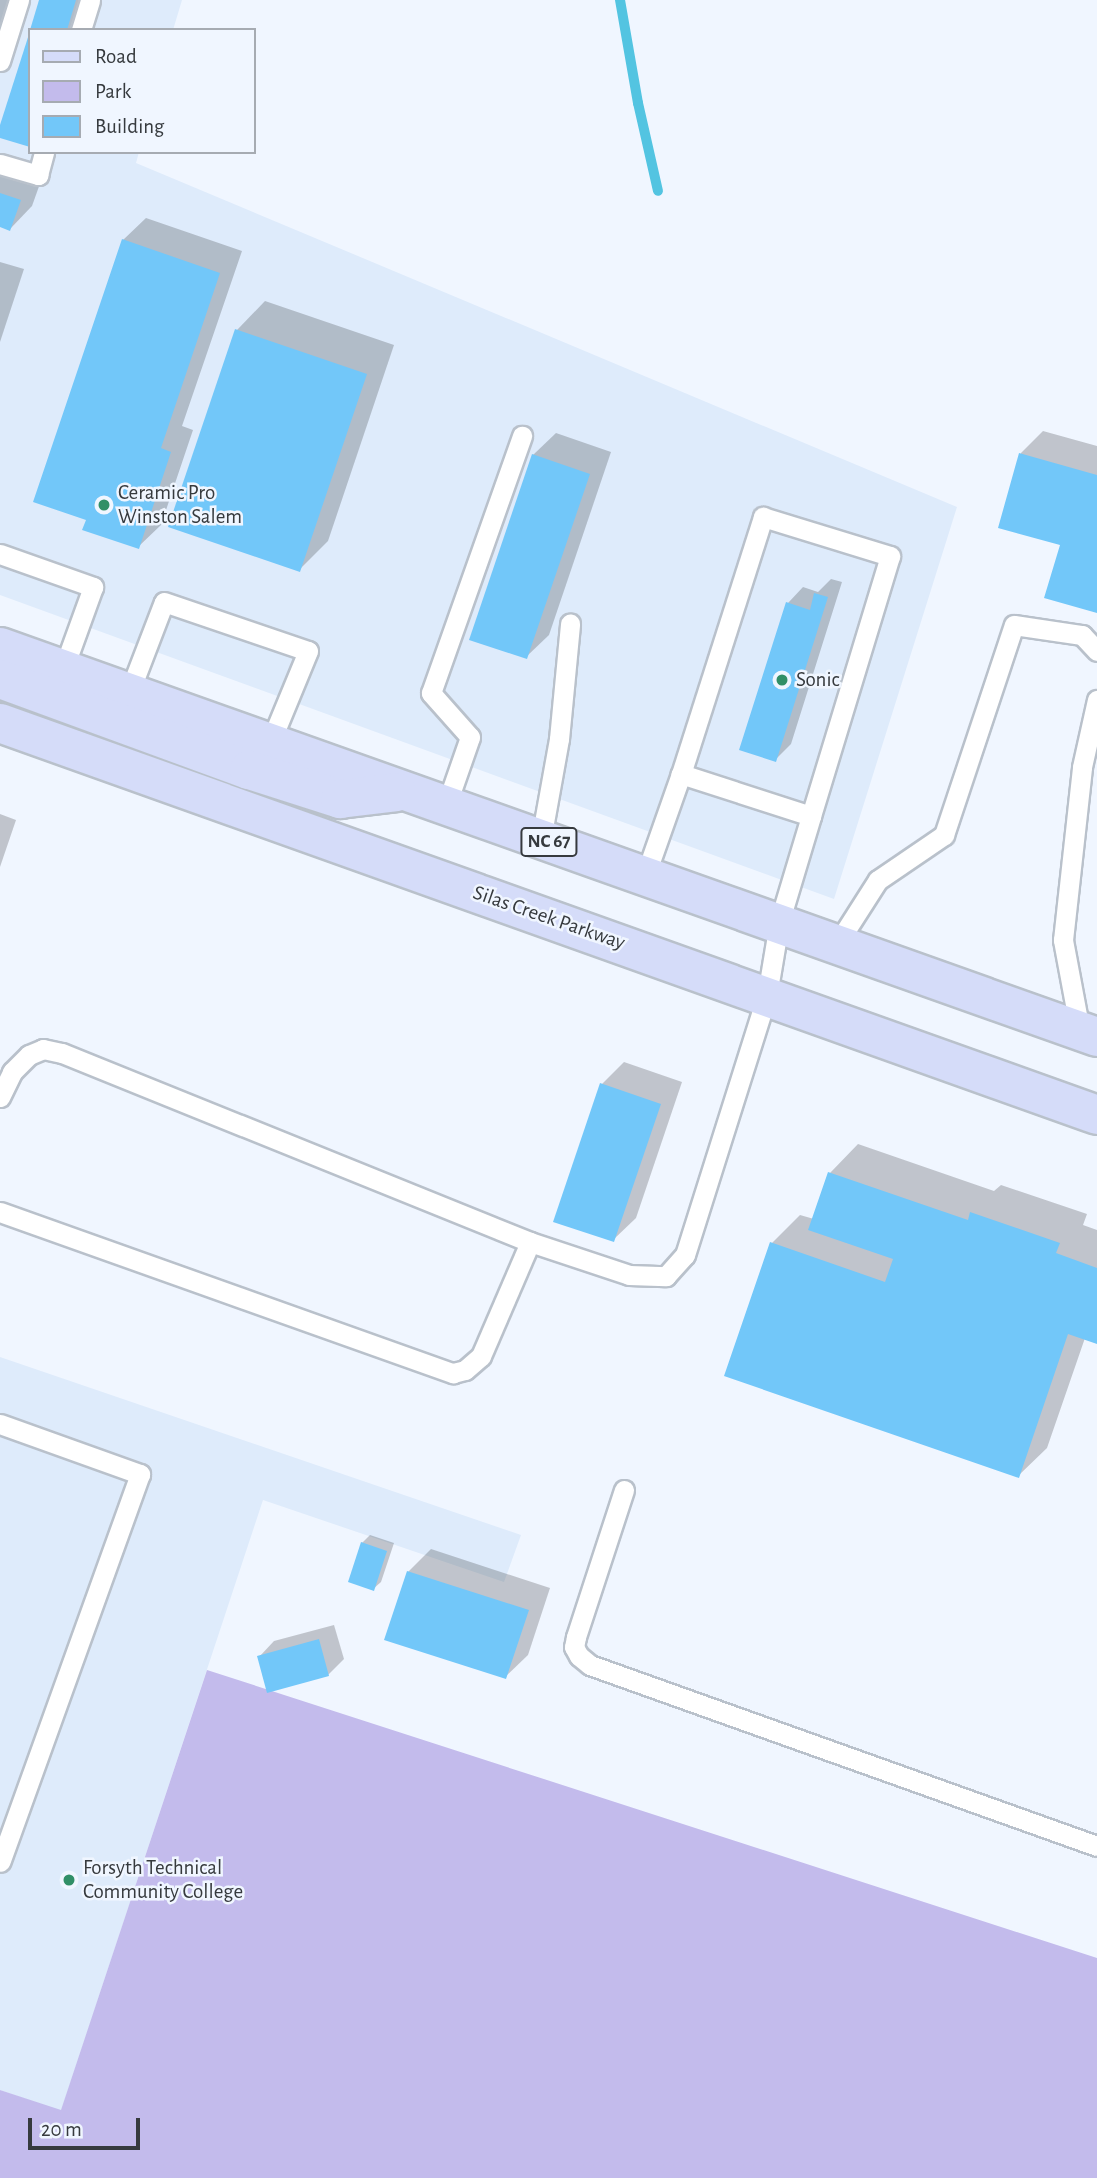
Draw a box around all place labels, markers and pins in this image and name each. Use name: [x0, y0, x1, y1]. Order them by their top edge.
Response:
place label: Ceramic Pro Winston Salem: [118, 480, 242, 530]
marker: Ceramic Pro Winston Salem: [96, 497, 112, 513]
place label: Sonic: [796, 667, 840, 693]
marker: Sonic: [774, 672, 790, 688]
place label: Forsyth Technical Community College: [83, 1855, 243, 1905]
marker: Forsyth Technical Community College: [61, 1872, 77, 1888]

